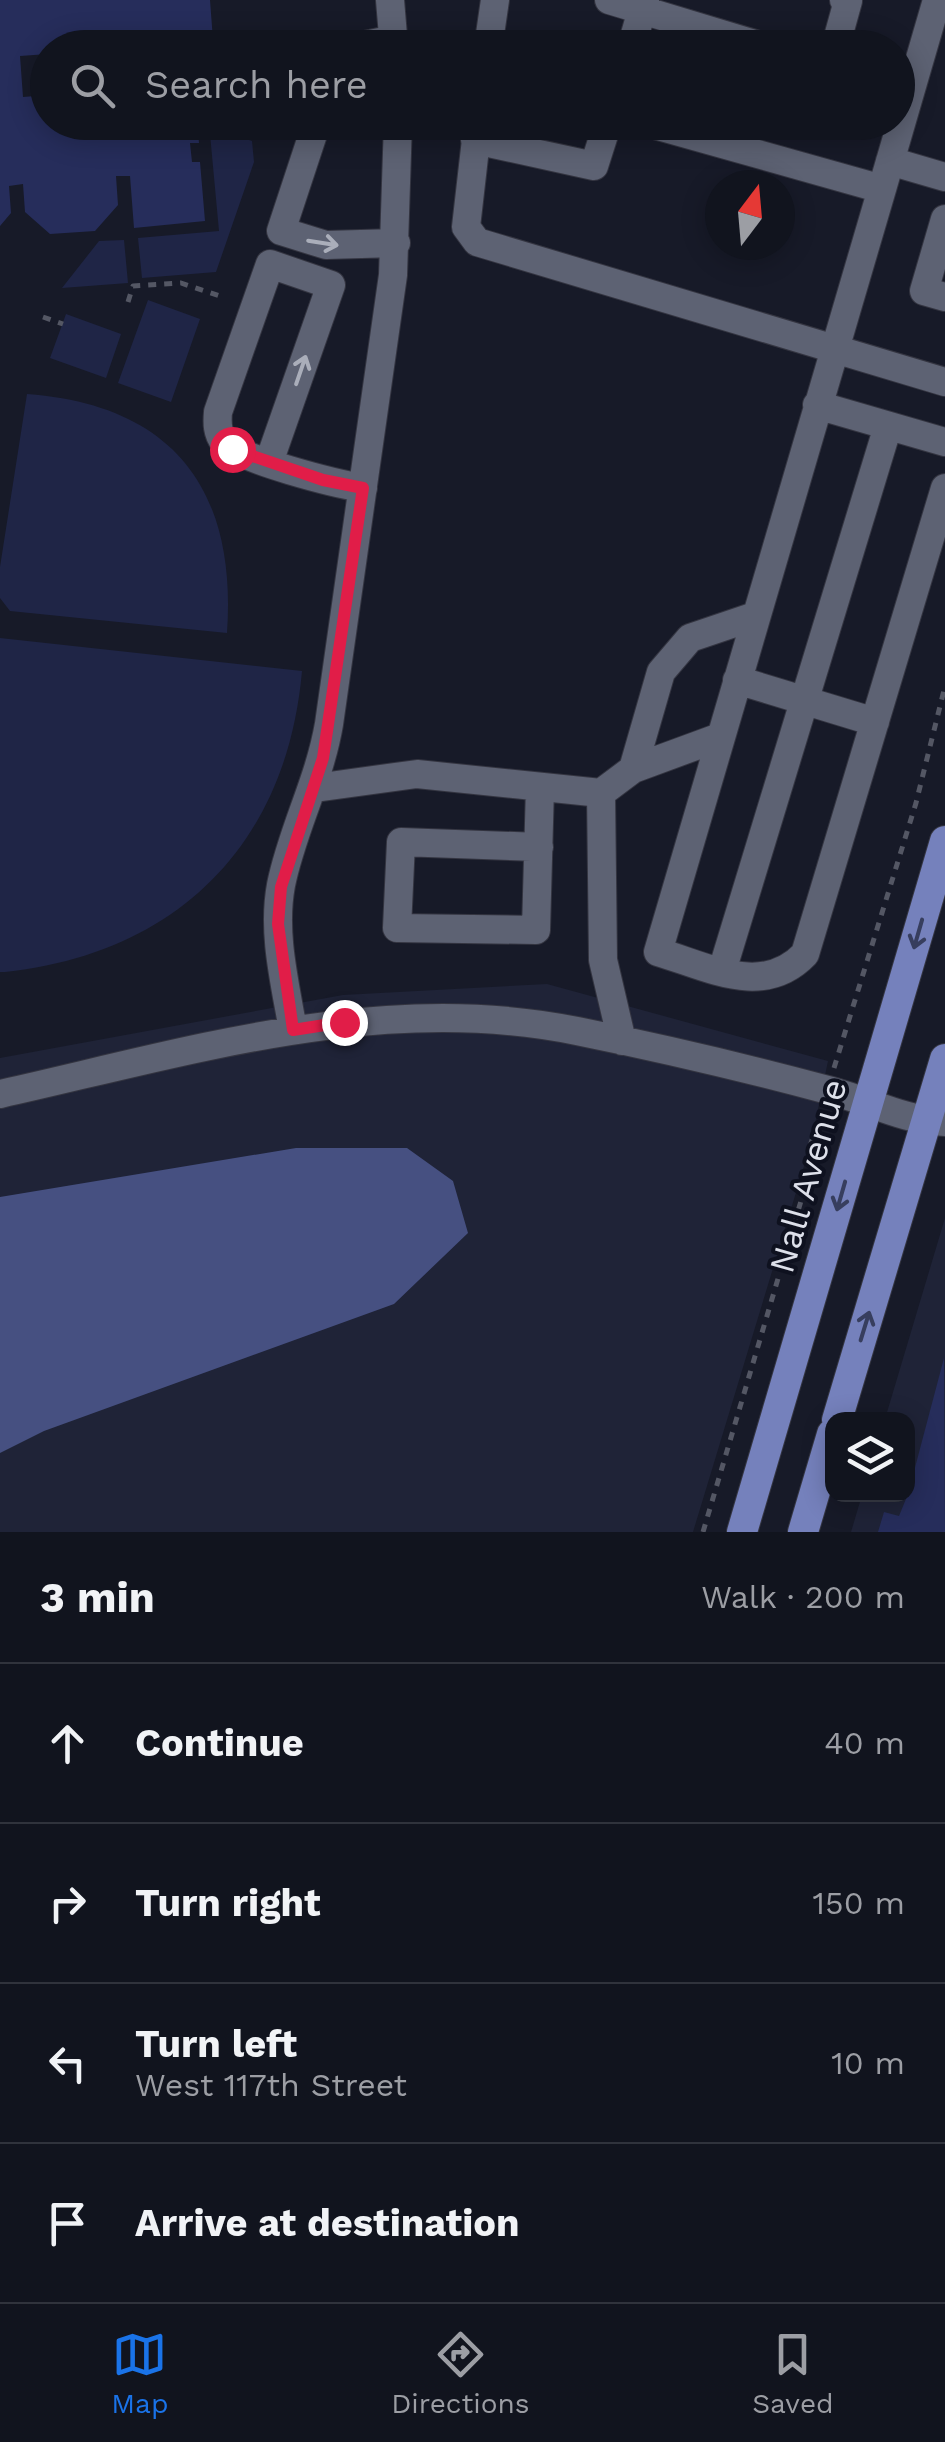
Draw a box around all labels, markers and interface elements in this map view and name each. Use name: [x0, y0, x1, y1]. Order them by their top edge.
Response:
search box: [30, 30, 915, 140]
icon: search: [65, 58, 120, 113]
text: Search here: [145, 63, 368, 107]
north arrow: [705, 170, 795, 260]
one-way arrow: [306, 234, 339, 252]
one-way arrow: [293, 355, 311, 386]
route start: [210, 427, 256, 473]
one-way arrow: [908, 918, 926, 950]
route end: [322, 1000, 368, 1046]
street label: Nall Avenue: [760, 1074, 856, 1278]
one-way arrow: [831, 1180, 849, 1211]
one-way arrow: [857, 1311, 875, 1342]
map controls: [825, 1412, 915, 1502]
button: layers: [825, 1412, 915, 1502]
text: 3 min: [40, 1573, 155, 1622]
text: Walk · 200 m: [701, 1578, 905, 1616]
icon: ahead: [40, 1716, 95, 1771]
text: Continue: [135, 1721, 304, 1765]
text: 40 m: [824, 1724, 905, 1762]
icon: right: [40, 1876, 95, 1931]
text: Turn right: [135, 1881, 321, 1925]
text: 150 m: [813, 1884, 905, 1922]
text: Turn left: [135, 2022, 297, 2066]
icon: left: [40, 2036, 95, 2091]
text: 10 m: [831, 2044, 905, 2082]
text: West 117th Street: [135, 2066, 407, 2104]
icon: arrive: [40, 2196, 95, 2251]
text: Arrive at destination: [135, 2201, 520, 2245]
tab: Map: [111, 2327, 169, 2420]
tab: Directions: [391, 2327, 530, 2420]
tab: Saved: [752, 2327, 834, 2420]

